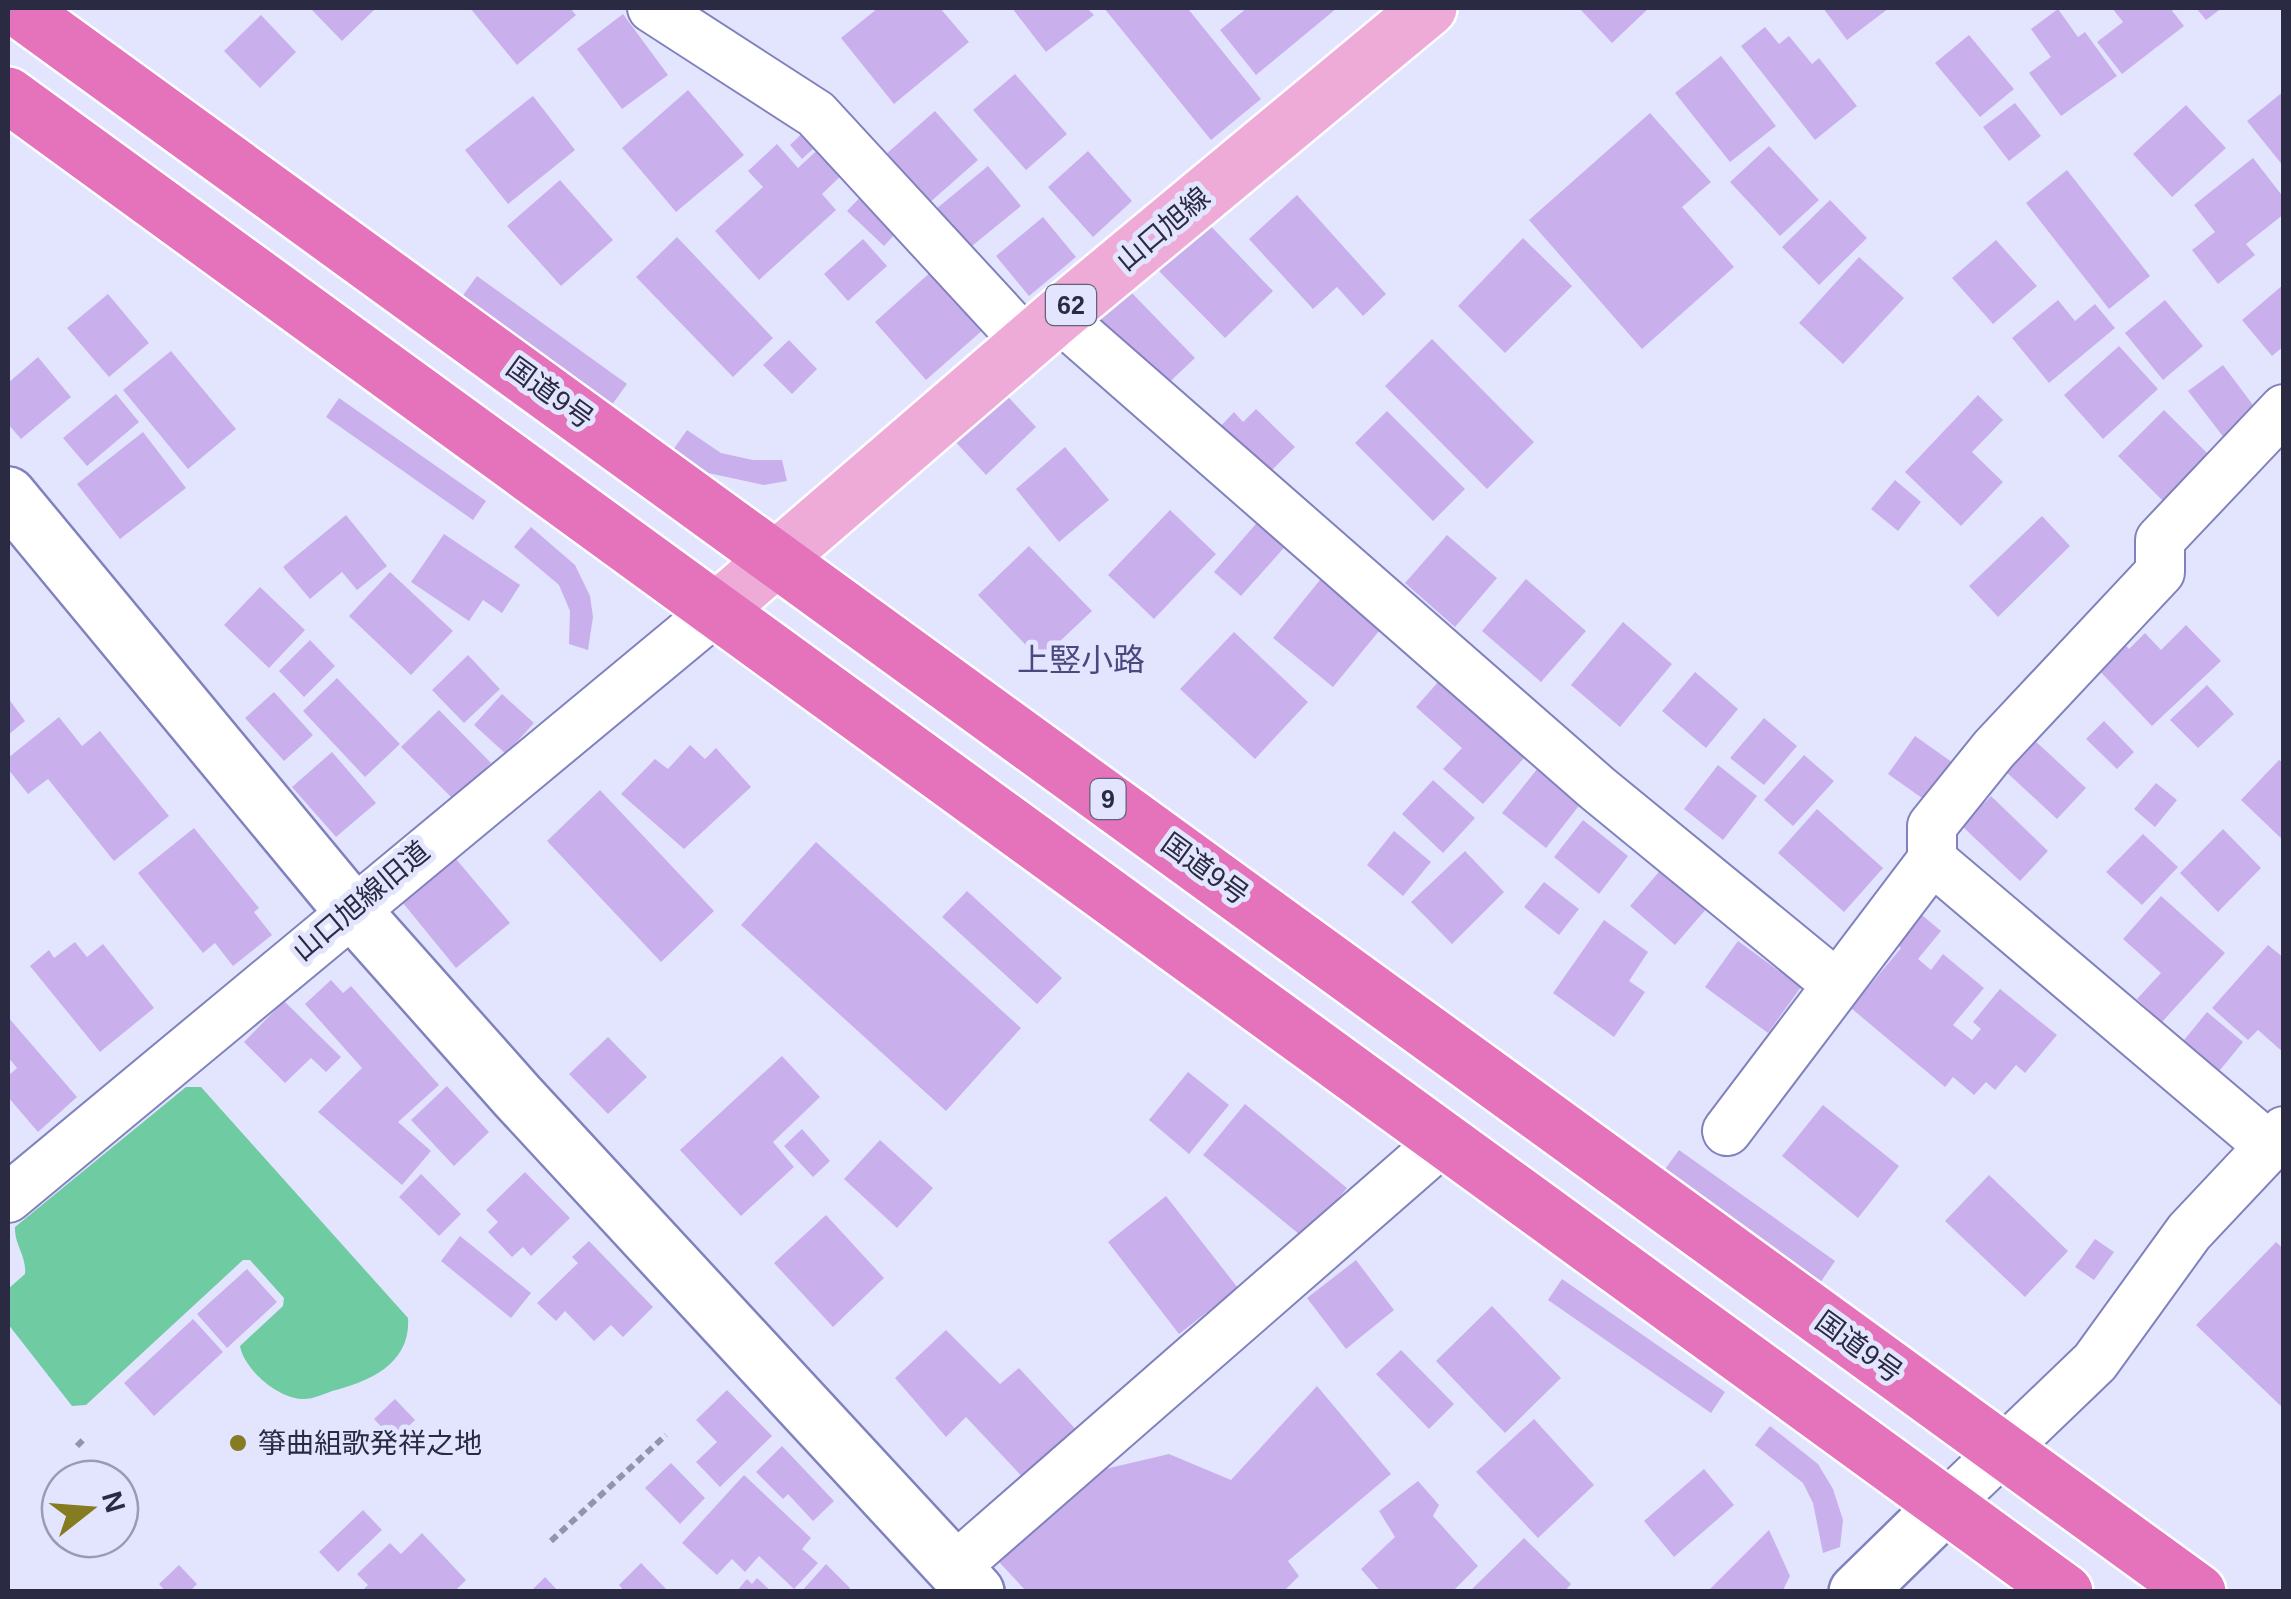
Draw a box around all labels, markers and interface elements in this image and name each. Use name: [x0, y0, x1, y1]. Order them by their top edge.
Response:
street label: 山口旭線: [1110, 181, 1216, 277]
road number: 62: [1046, 285, 1096, 325]
street label: 国道9号: [501, 351, 599, 435]
district label: 上竪小路: [1017, 642, 1145, 678]
road number: 9: [1090, 779, 1126, 819]
street label: 国道9号: [1156, 827, 1254, 911]
street label: 山口旭線旧道: [287, 835, 435, 967]
street label: 国道9号: [1810, 1305, 1908, 1389]
place label: 箏曲組歌発祥之地: [258, 1428, 482, 1459]
marker: 箏曲組歌発祥之地: [227, 1432, 249, 1454]
north arrow: [40, 1459, 140, 1559]
text: N: [96, 1488, 131, 1516]

